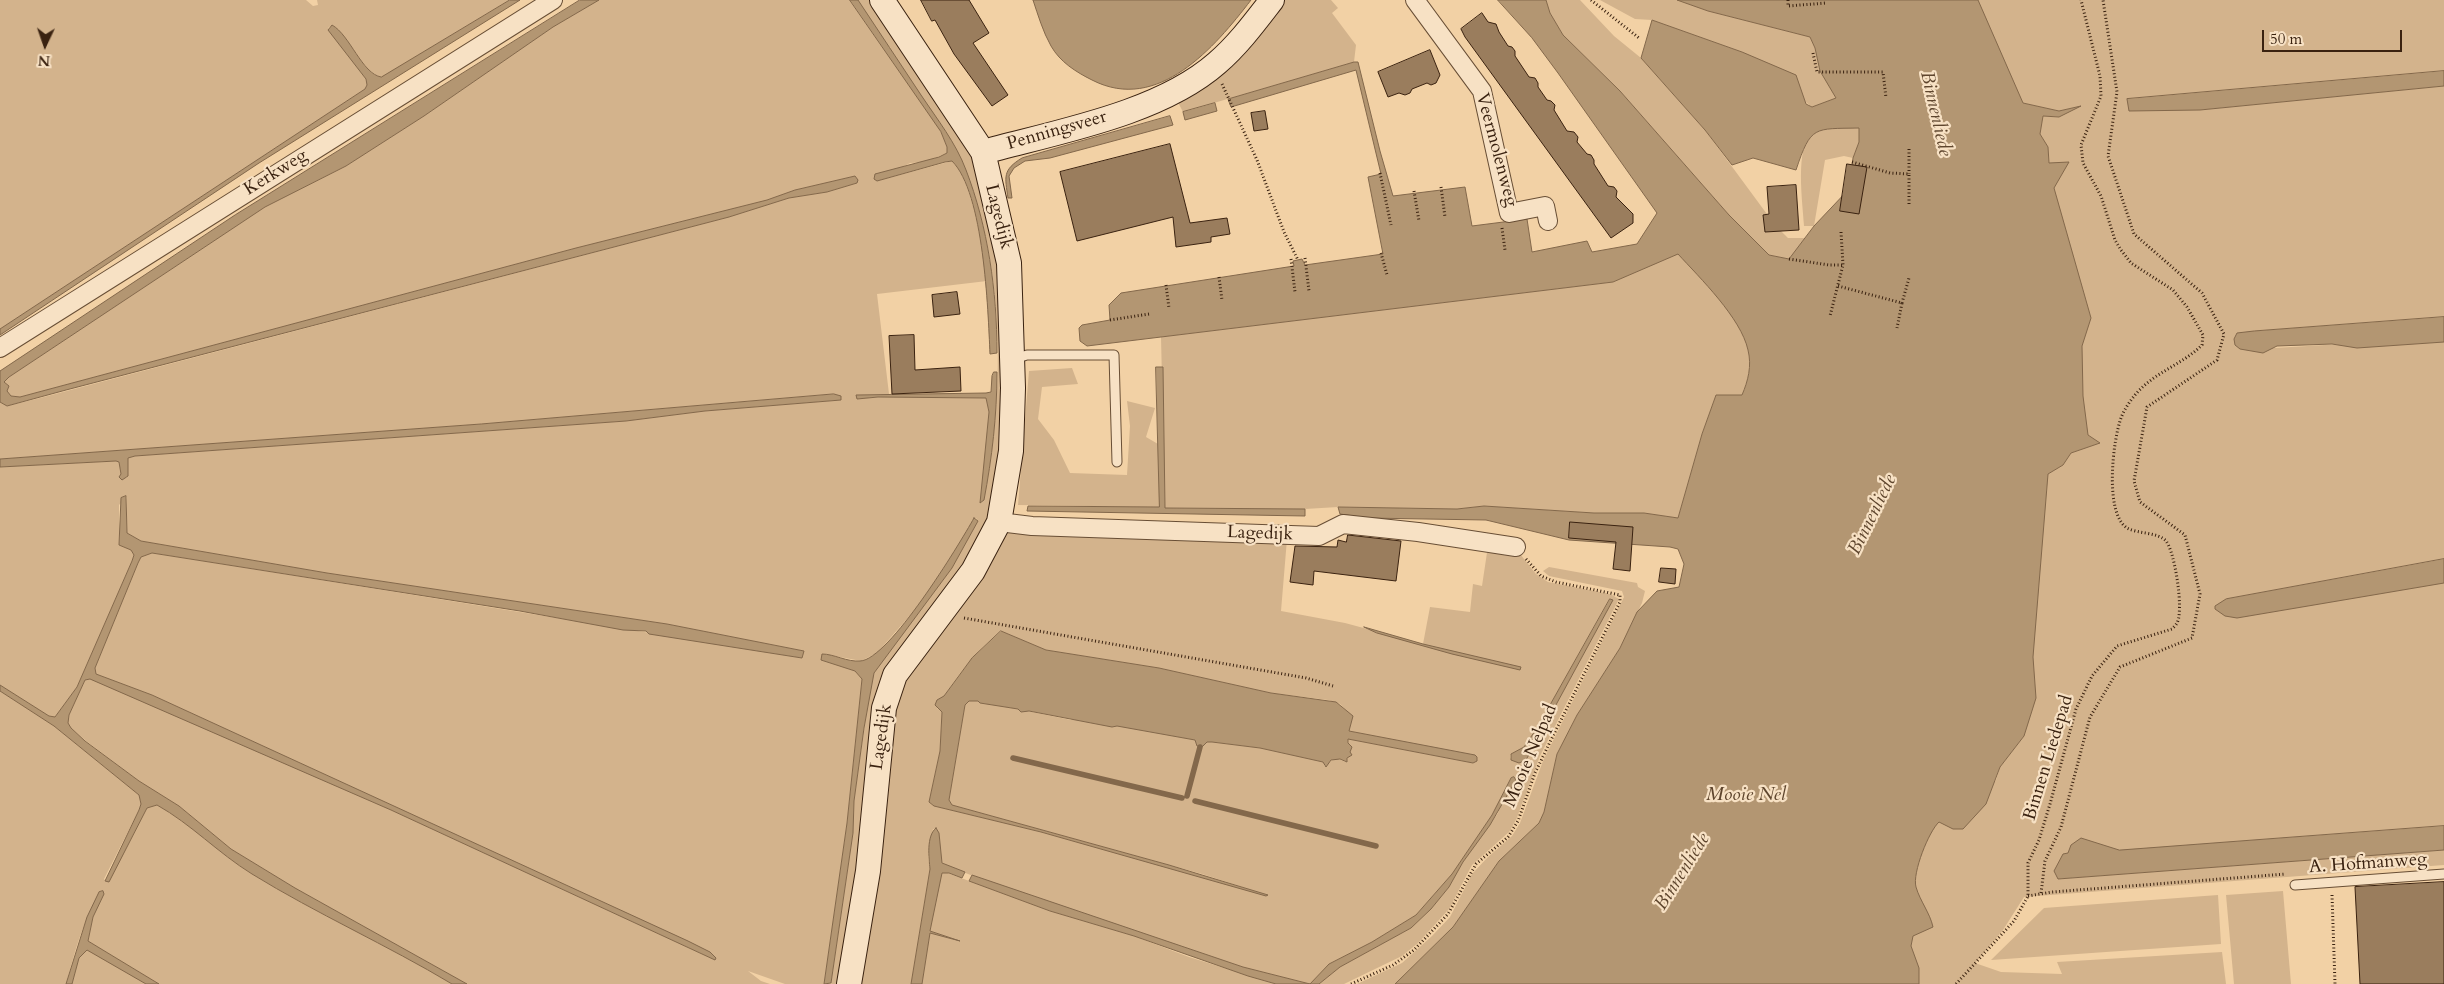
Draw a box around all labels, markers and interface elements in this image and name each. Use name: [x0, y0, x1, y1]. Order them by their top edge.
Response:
north arrow: [20, 20, 70, 70]
scale bar: [2264, 20, 2404, 52]
text: 50 m: [2270, 29, 2302, 49]
text: N: [38, 51, 51, 70]
water label: Binnenliede: [1914, 69, 1956, 159]
street label: Veermolenweg: [1470, 91, 1522, 209]
street label: Penningsveer: [1005, 106, 1109, 156]
street label: Kerkweg: [240, 145, 312, 201]
street label: Lagedijk: [980, 182, 1016, 252]
water label: Binnenliede: [1844, 471, 1902, 559]
street label: Lagedijk: [1227, 522, 1293, 546]
street label: Binnen Liedepad: [2020, 693, 2078, 823]
street label: Mooie Nelpad: [1500, 701, 1562, 811]
street label: Lagedijk: [867, 703, 897, 771]
water label: Mooie Nel: [1706, 785, 1786, 807]
water label: Binnenliede: [1650, 829, 1716, 915]
street label: A. Hofmanweg: [2308, 849, 2428, 879]

